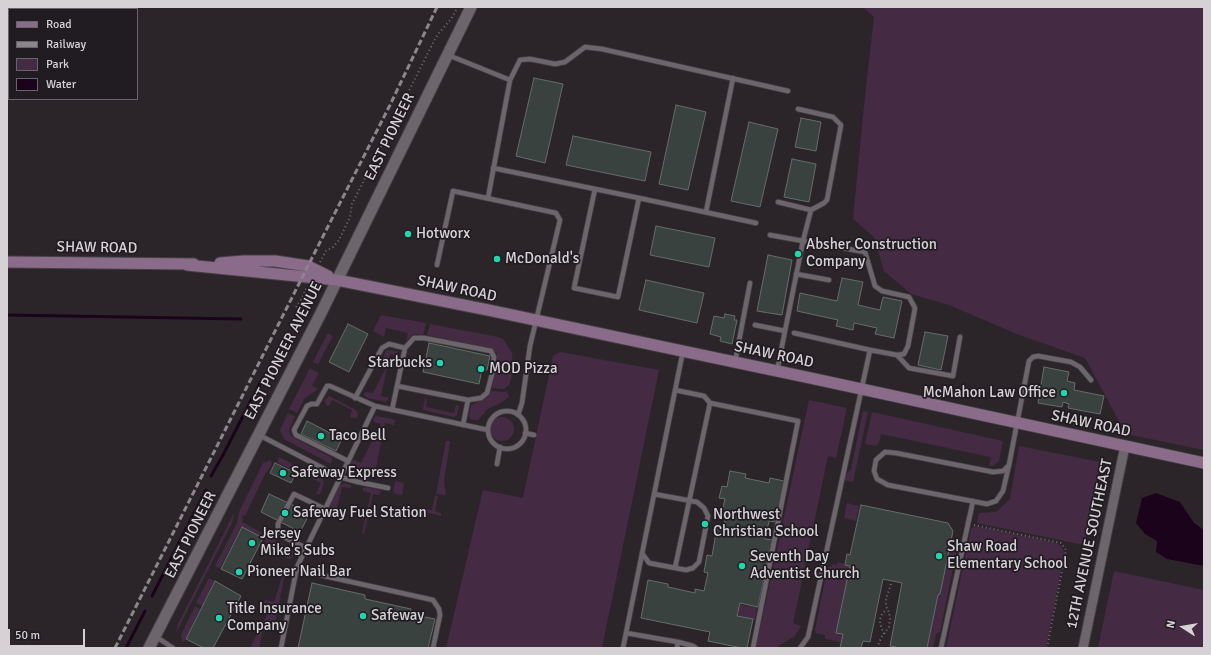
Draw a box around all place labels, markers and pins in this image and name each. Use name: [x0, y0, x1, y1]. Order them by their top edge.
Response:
place label: Hotworx: [416, 225, 470, 243]
marker: Hotworx: [403, 229, 413, 239]
place label: Absher Construction Company: [806, 236, 937, 271]
marker: Absher Construction Company: [793, 249, 803, 259]
place label: McDonald's: [505, 250, 579, 268]
marker: McDonald's: [492, 254, 502, 264]
place label: Starbucks: [368, 354, 432, 372]
marker: Starbucks: [435, 358, 445, 368]
place label: MOD Pizza: [489, 360, 558, 378]
marker: MOD Pizza: [476, 364, 486, 374]
place label: McMahon Law Office: [923, 384, 1056, 402]
marker: McMahon Law Office: [1059, 388, 1069, 398]
place label: Taco Bell: [329, 427, 386, 445]
marker: Taco Bell: [316, 431, 326, 441]
place label: Safeway Express: [291, 464, 397, 482]
marker: Safeway Express: [278, 468, 288, 478]
place label: Safeway Fuel Station: [293, 504, 427, 522]
place label: Northwest Christian School: [713, 506, 819, 541]
marker: Safeway Fuel Station: [280, 508, 290, 518]
marker: Northwest Christian School: [700, 519, 710, 529]
place label: Jersey Mike's Subs: [260, 525, 335, 560]
marker: Jersey Mike's Subs: [247, 538, 257, 548]
place label: Shaw Road Elementary School: [947, 538, 1068, 573]
place label: Seventh Day Adventist Church: [750, 548, 860, 583]
marker: Shaw Road Elementary School: [934, 551, 944, 561]
marker: Seventh Day Adventist Church: [737, 561, 747, 571]
place label: Pioneer Nail Bar: [247, 563, 351, 581]
marker: Pioneer Nail Bar: [234, 567, 244, 577]
place label: Title Insurance Company: [227, 600, 322, 635]
place label: Safeway: [371, 607, 424, 625]
marker: Safeway: [358, 611, 368, 621]
marker: Title Insurance Company: [214, 613, 224, 623]

